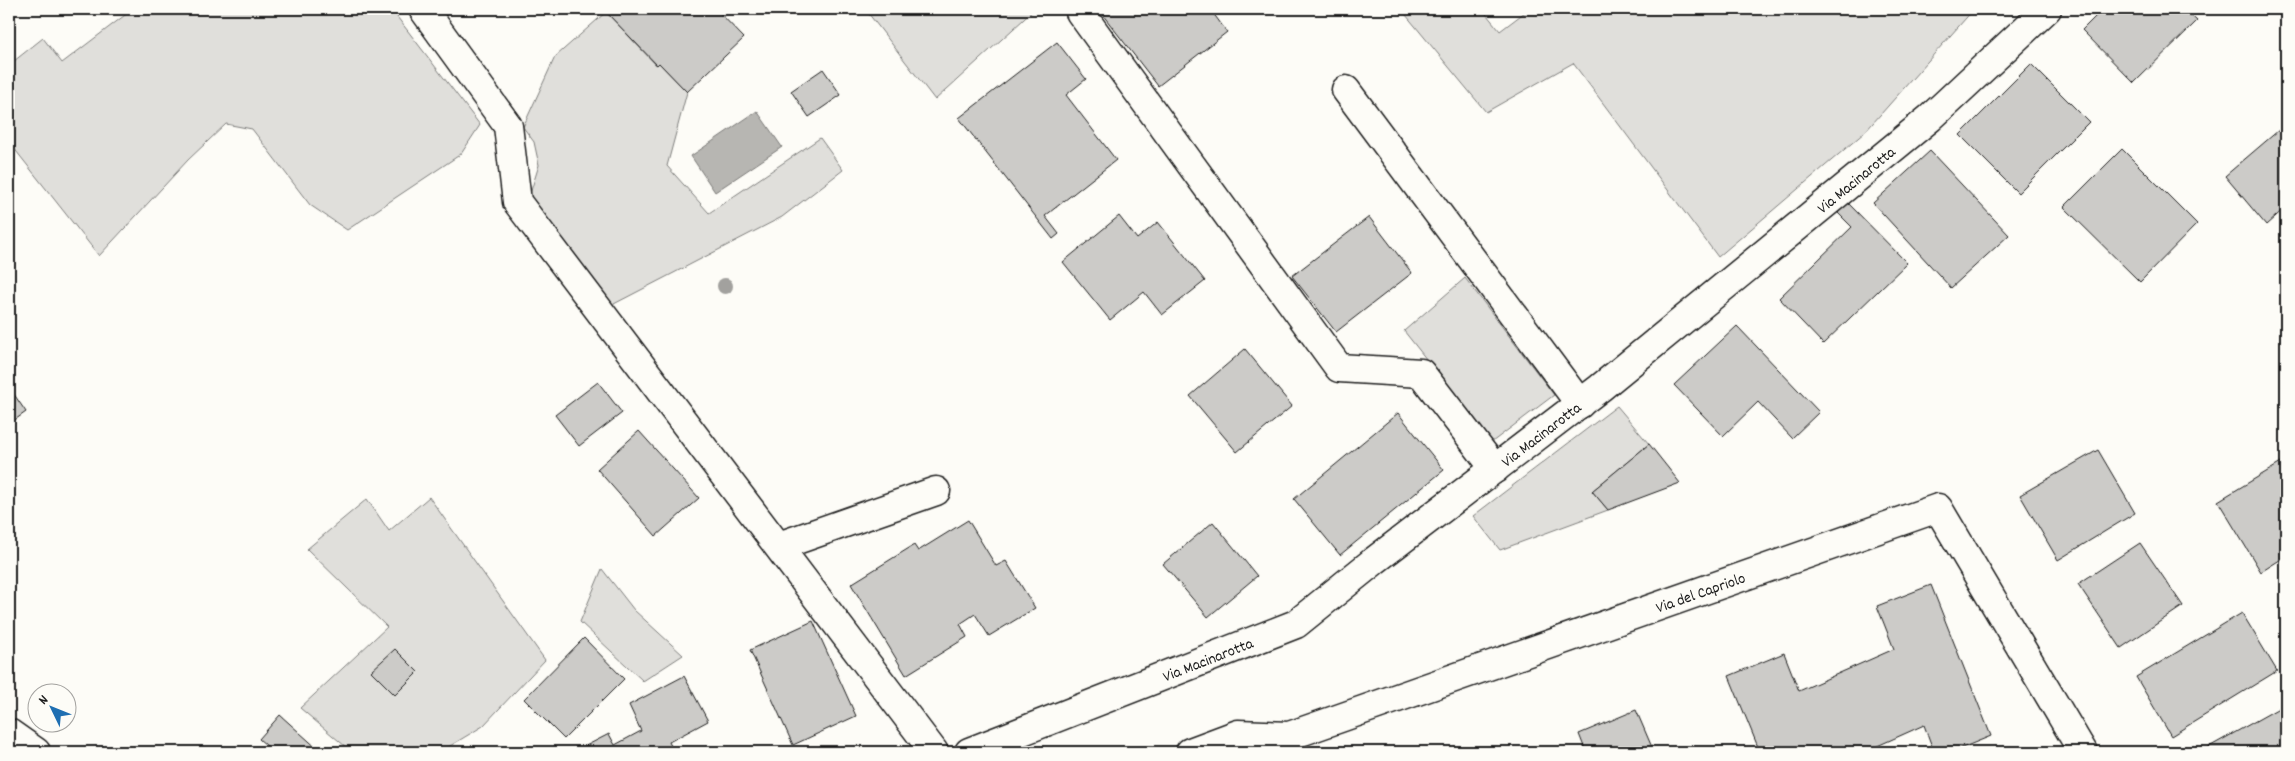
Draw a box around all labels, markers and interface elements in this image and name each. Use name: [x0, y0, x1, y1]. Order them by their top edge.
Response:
street label: Via Macinarotta: [1813, 142, 1902, 220]
street label: Via Macinarotta: [1497, 397, 1587, 474]
street label: Via del Capriolo: [1653, 568, 1749, 620]
street label: Via Macinarotta: [1160, 633, 1257, 689]
north arrow: [28, 684, 78, 734]
text: N: [34, 691, 54, 710]

